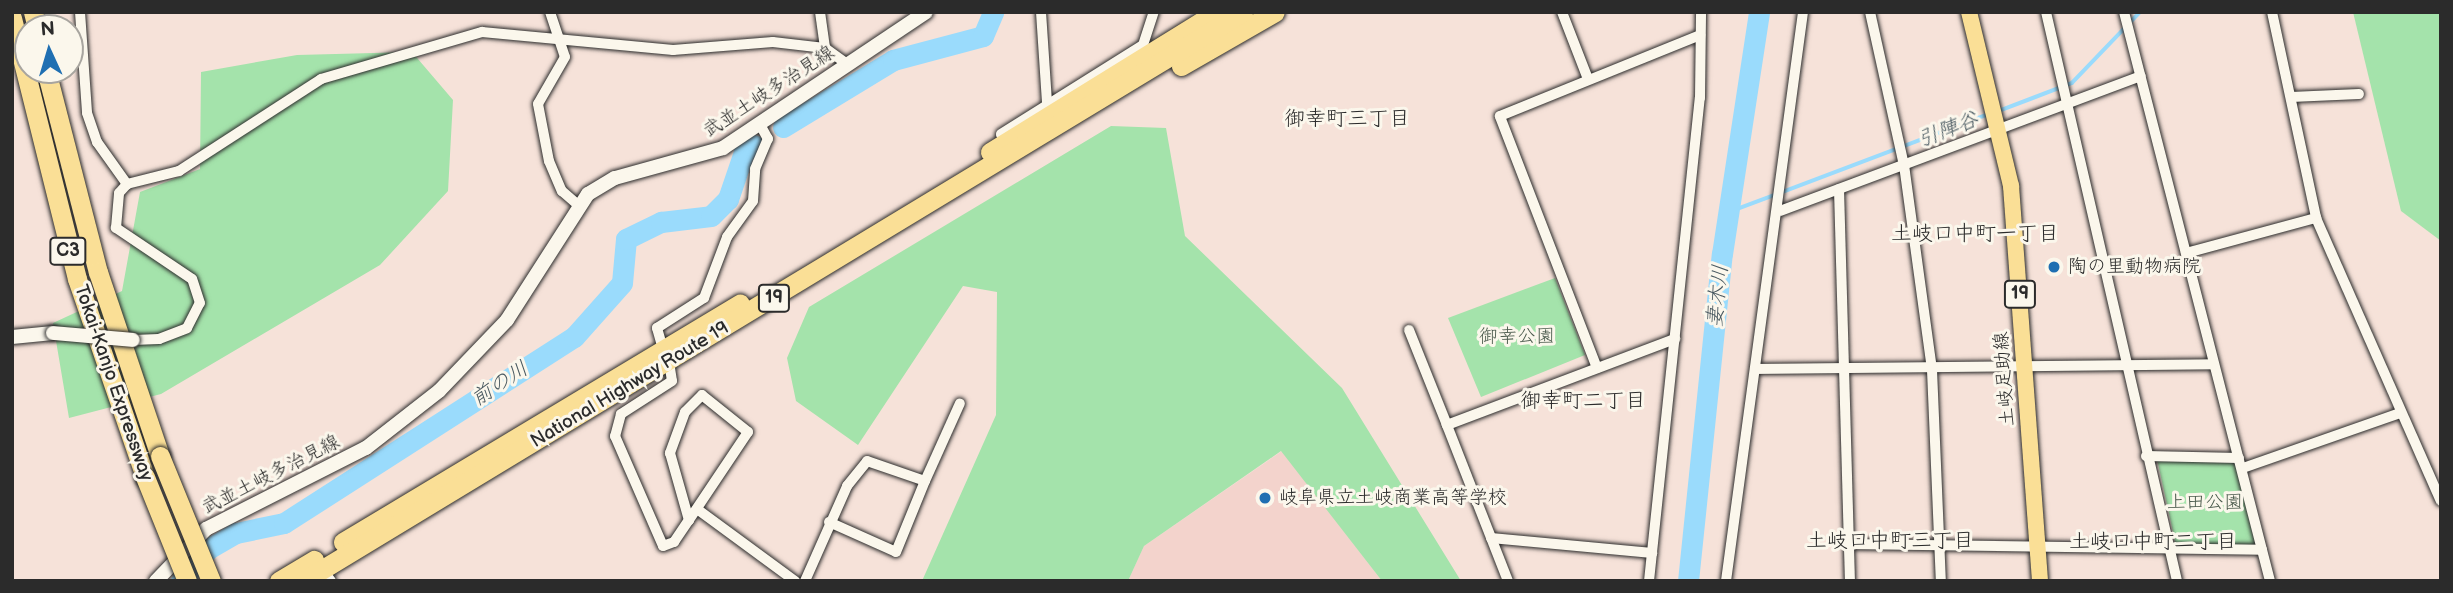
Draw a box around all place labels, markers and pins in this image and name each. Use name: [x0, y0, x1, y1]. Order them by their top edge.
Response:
place label: 陶の里動物病院: [2068, 256, 2201, 278]
marker: 陶の里動物病院: [2046, 259, 2062, 275]
place label: 岐阜県立土岐商業高等学校: [1279, 487, 1507, 509]
marker: 岐阜県立土岐商業高等学校: [1257, 490, 1273, 506]

